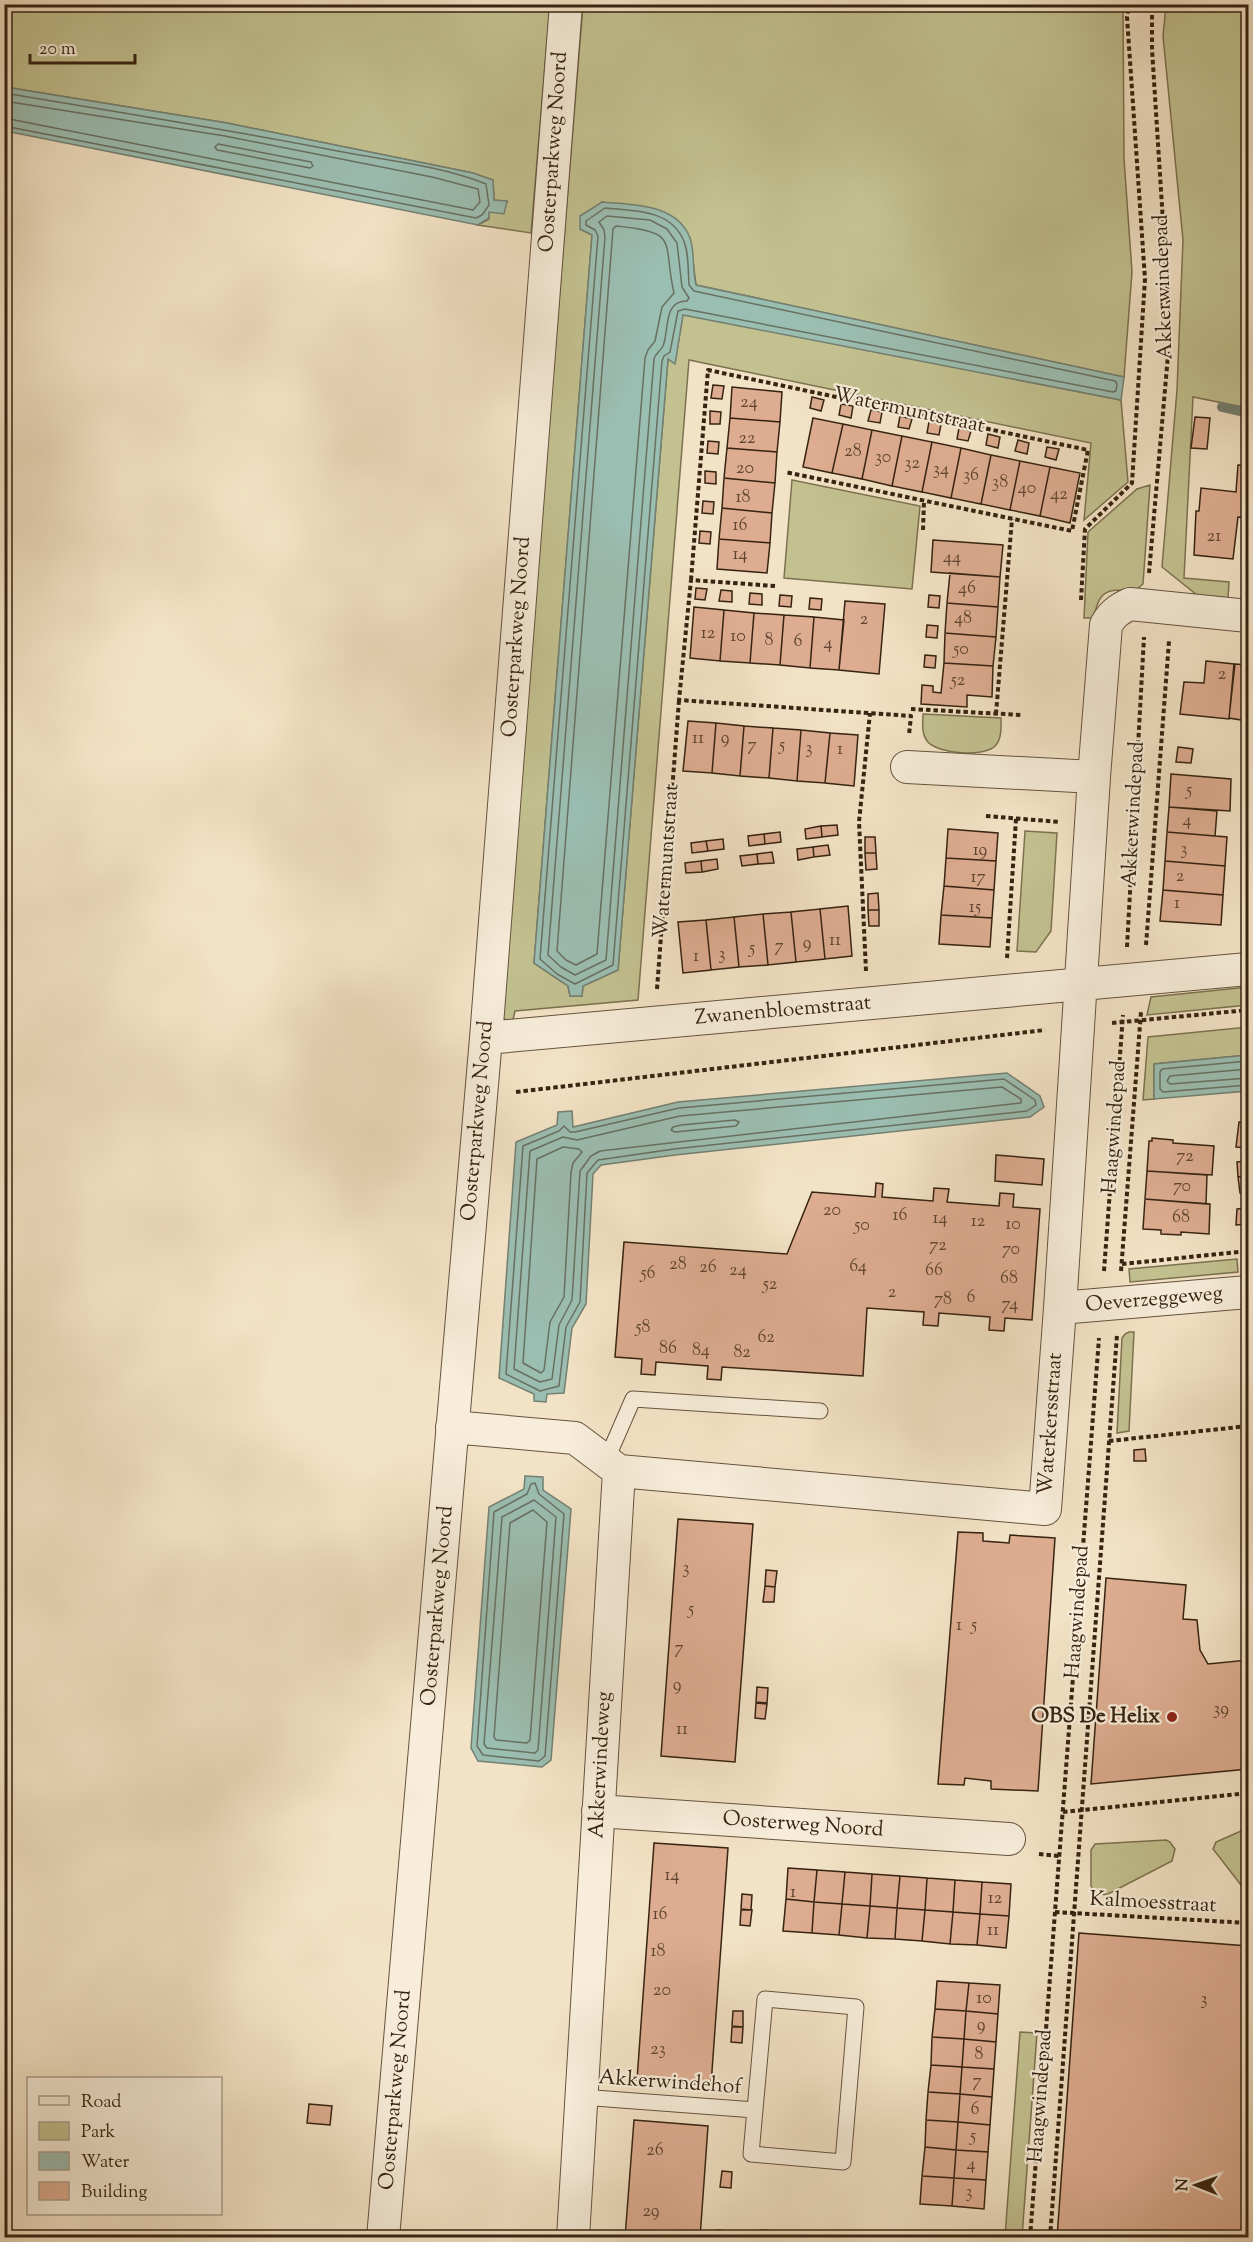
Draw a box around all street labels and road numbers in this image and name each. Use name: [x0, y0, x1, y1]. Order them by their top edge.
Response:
street label: Oosterparkweg Noord: [532, 50, 576, 253]
street label: Akkerwindepad: [1146, 214, 1182, 360]
street label: Watermuntstraat: [830, 380, 988, 442]
street label: Oosterparkweg Noord: [495, 535, 539, 738]
street label: Akkerwindepad: [1115, 741, 1153, 887]
street label: Watermuntstraat: [647, 783, 687, 939]
street label: Zwanenbloemstraat: [694, 988, 872, 1034]
street label: Oosterparkweg Noord: [454, 1019, 502, 1222]
street label: Haagwindepad: [1095, 1059, 1135, 1195]
street label: Oeverzeggeweg: [1084, 1279, 1224, 1321]
street label: Waterkersstraat: [1031, 1352, 1071, 1496]
street label: Oosterparkweg Noord: [414, 1504, 462, 1707]
street label: Haagwindepad: [1058, 1544, 1098, 1680]
street label: Akkerwindeweg: [582, 1691, 620, 1839]
street label: Oosterweg Noord: [722, 1804, 885, 1846]
street label: Kalmoesstraat: [1089, 1885, 1217, 1921]
street label: Oosterparkweg Noord: [372, 1988, 420, 2191]
street label: Haagwindepad: [1021, 2028, 1061, 2164]
street label: Akkerwindehof: [597, 2063, 744, 2103]

